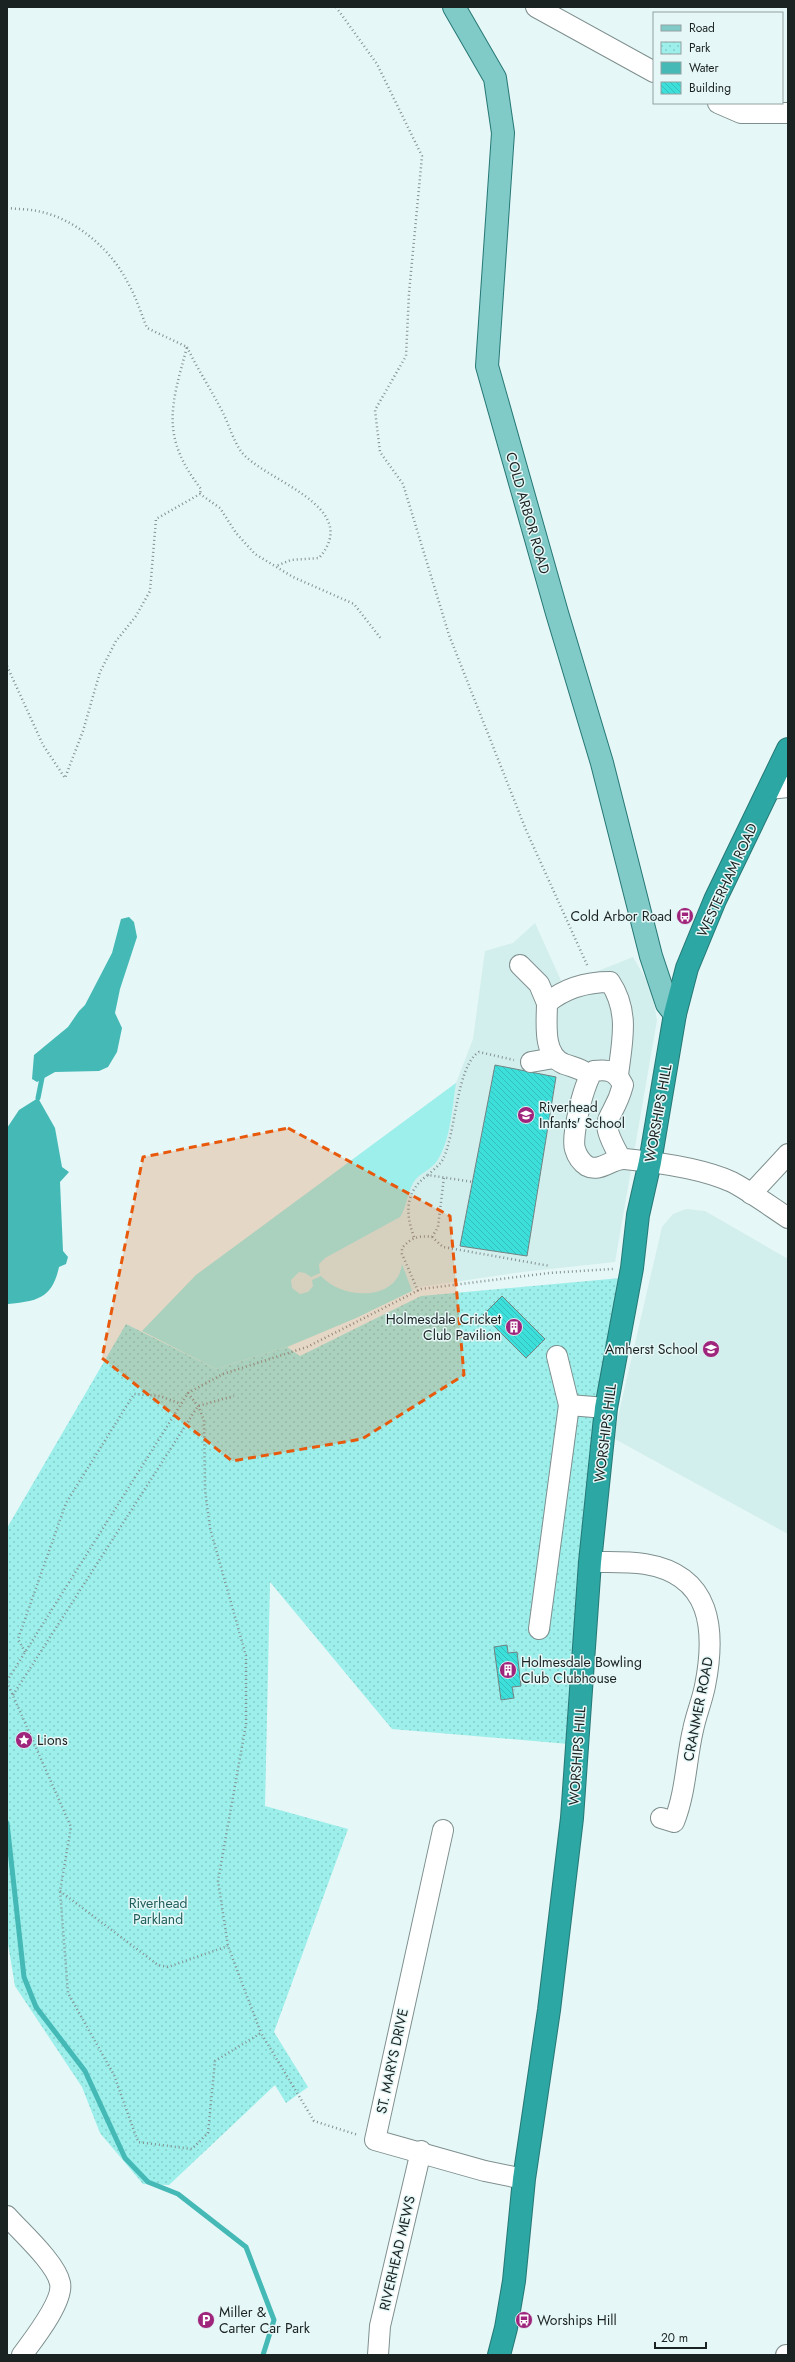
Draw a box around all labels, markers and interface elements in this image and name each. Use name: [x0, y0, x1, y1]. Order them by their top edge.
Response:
legend: [653, 12, 783, 104]
text: Road: [689, 19, 715, 37]
text: Park: [689, 39, 711, 57]
text: Water: [689, 59, 720, 77]
text: Building: [689, 79, 731, 97]
street label: COLD ARBOR ROAD: [501, 450, 555, 576]
street label: WESTERHAM ROAD: [692, 820, 762, 940]
place label: Cold Arbor Road: [571, 906, 672, 926]
bus stop icon: Cold Arbor Road: [675, 906, 695, 926]
street label: WORSHIPS HILL: [640, 1062, 677, 1164]
place label: Riverhead Infants' School: [539, 1097, 625, 1133]
school or university icon: Riverhead Infants' School: [516, 1105, 536, 1125]
place label: Holmesdale Cricket Club Pavilion: [386, 1309, 502, 1345]
building icon: Holmesdale Cricket Club Pavilion: [504, 1317, 524, 1337]
place label: Amherst School: [605, 1339, 698, 1359]
school or university icon: Amherst School: [701, 1339, 721, 1359]
street label: WORSHIPS HILL: [589, 1382, 621, 1483]
place label: Holmesdale Bowling Club Clubhouse: [521, 1652, 642, 1688]
street label: CRANMER ROAD: [678, 1655, 718, 1763]
building icon: Holmesdale Bowling Club Clubhouse: [498, 1660, 518, 1680]
street label: WORSHIPS HILL: [564, 1705, 590, 1806]
place icon: Lions: [14, 1730, 34, 1750]
place label: Lions: [37, 1730, 68, 1750]
park label: Riverhead Parkland: [129, 1893, 187, 1929]
street label: ST. MARYS DRIVE: [371, 2007, 413, 2115]
street label: RIVERHEAD MEWS: [374, 2193, 420, 2312]
place label: Miller & Carter Car Park: [219, 2302, 311, 2338]
parking icon: Miller & Carter Car Park: [196, 2310, 216, 2330]
bus stop icon: Worships Hill: [514, 2310, 534, 2330]
place label: Worships Hill: [537, 2310, 617, 2330]
scale bar: [655, 2324, 706, 2350]
text: 20 m: [661, 2329, 688, 2347]

